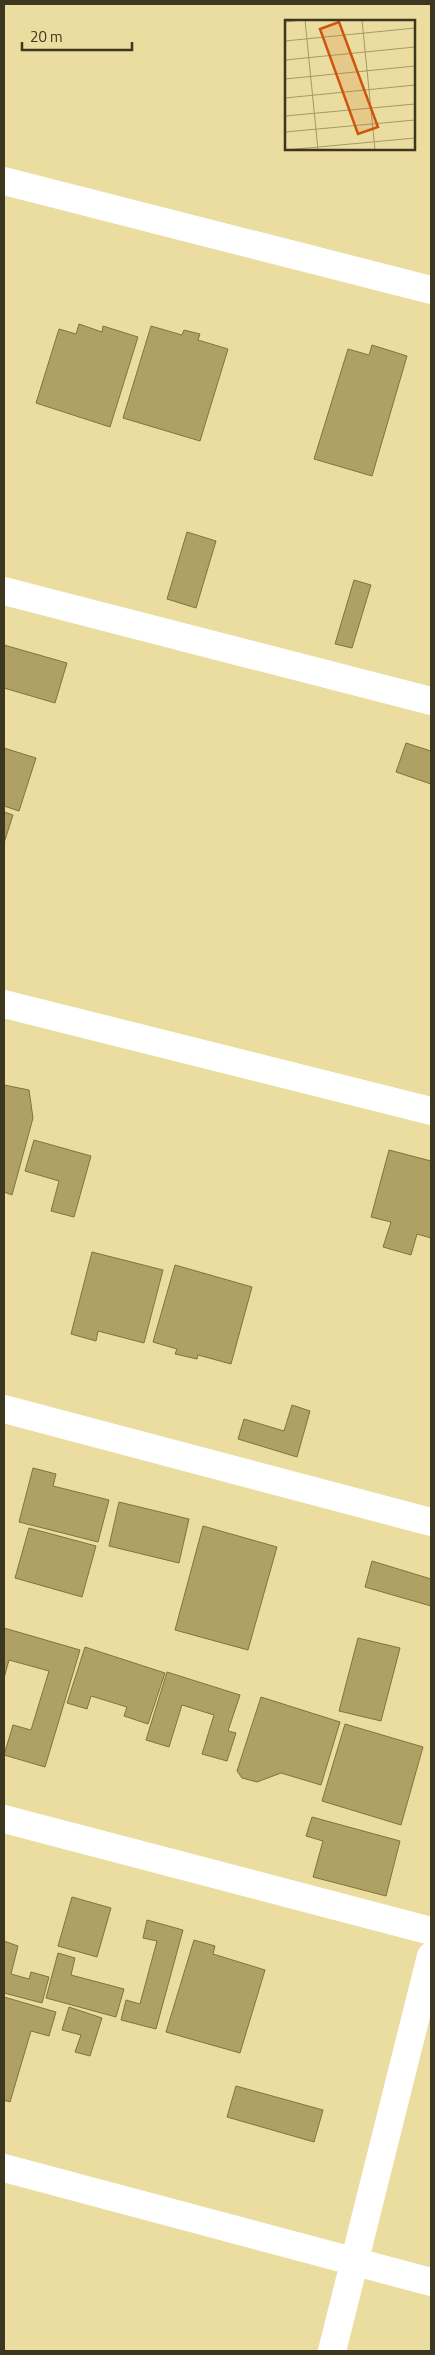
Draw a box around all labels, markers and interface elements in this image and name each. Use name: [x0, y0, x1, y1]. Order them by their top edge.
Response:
scale bar: [22, 20, 132, 52]
inset map: [285, 20, 415, 150]
text: 20 m: [30, 25, 63, 48]

